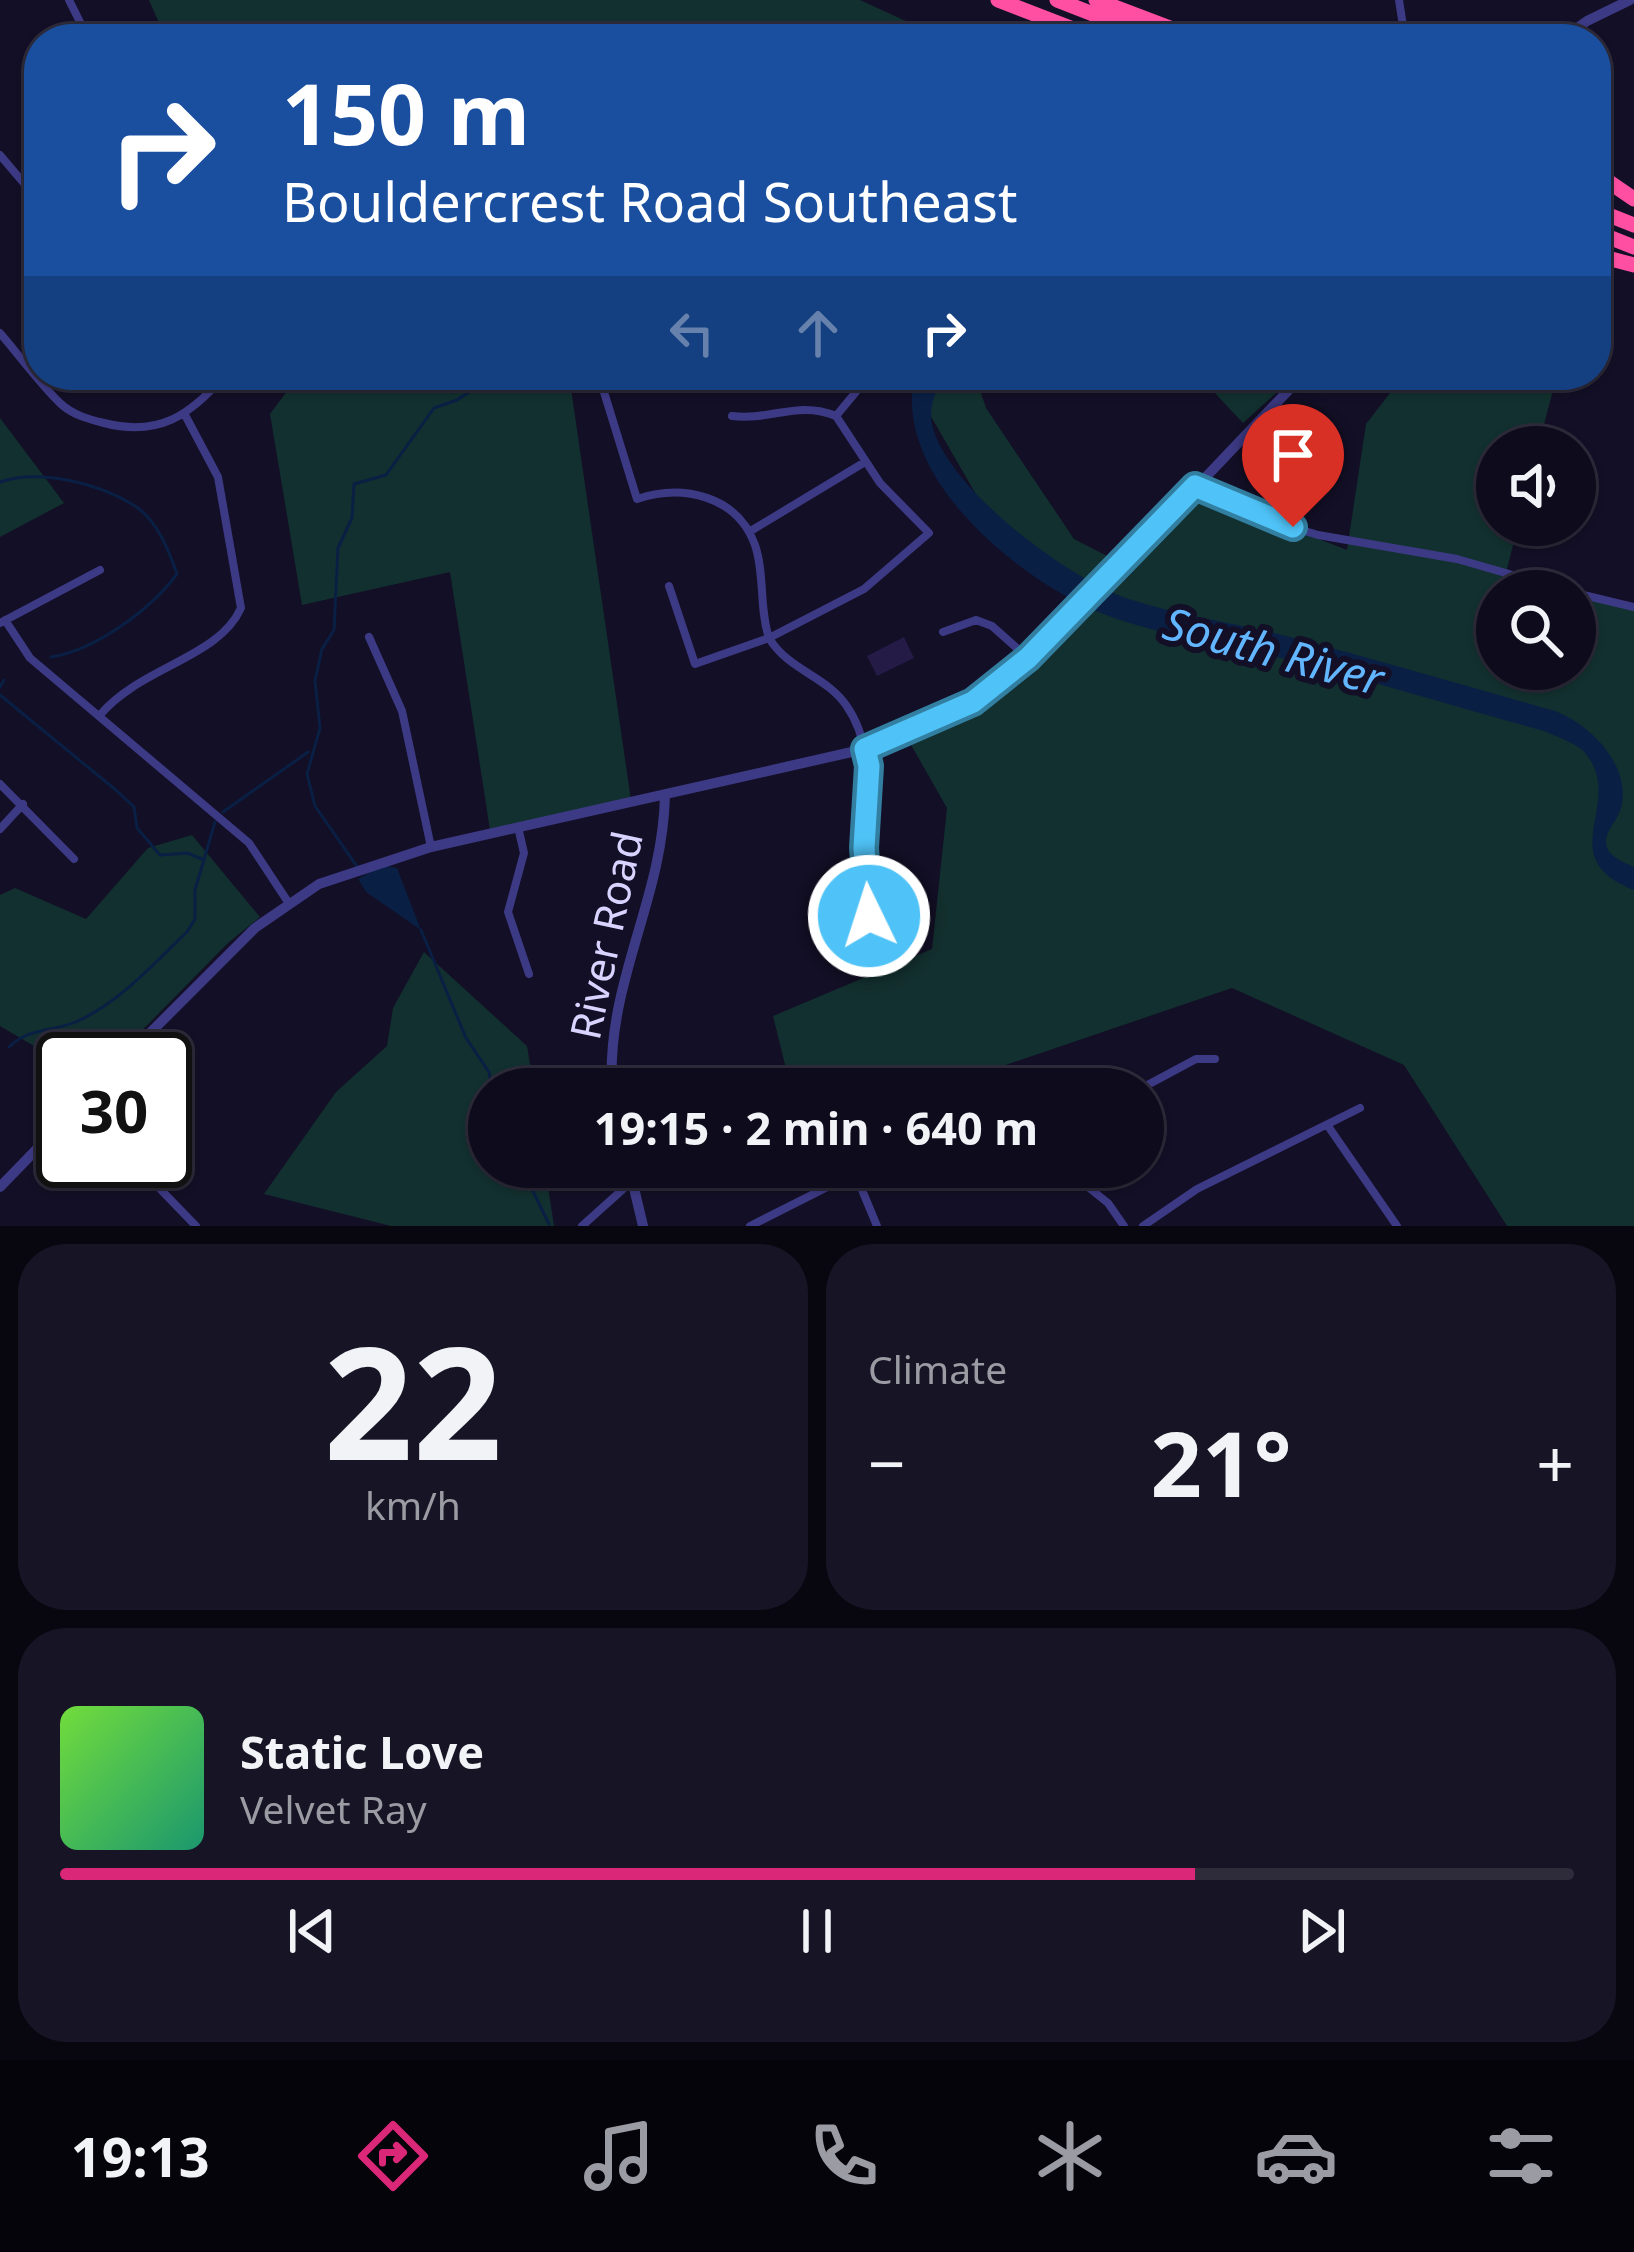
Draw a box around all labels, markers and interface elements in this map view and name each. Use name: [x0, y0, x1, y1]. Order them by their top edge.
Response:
text: 150 m: [282, 55, 530, 170]
icon: right: [84, 72, 240, 228]
text: Bouldercrest Road Southeast: [282, 164, 1017, 238]
icon: left: [659, 300, 725, 366]
icon: ahead: [785, 300, 851, 366]
icon: right: [911, 300, 977, 366]
pin: [1242, 404, 1344, 527]
icon: arrive: [1260, 422, 1326, 488]
map controls: [1476, 426, 1596, 690]
button: sound: [1476, 426, 1596, 546]
button: search: [1476, 570, 1596, 690]
water label: South River: [1157, 591, 1393, 709]
street label: River Road: [555, 826, 655, 1044]
position arrow: [806, 853, 932, 979]
speed limit sign: 30: [36, 1032, 192, 1188]
text: 19:15 · 2 min · 640 m: [594, 1097, 1038, 1158]
text: 22: [324, 1293, 502, 1506]
text: Climate: [868, 1342, 1007, 1395]
text: 21°: [1150, 1401, 1292, 1523]
text: −: [868, 1417, 906, 1507]
text: +: [1536, 1417, 1574, 1507]
text: km/h: [365, 1478, 461, 1531]
text: Static Love: [240, 1721, 484, 1782]
text: Velvet Ray: [240, 1782, 427, 1835]
icon: previous: [279, 1898, 345, 1964]
icon: pause: [784, 1898, 850, 1964]
icon: next: [1289, 1898, 1355, 1964]
icon: directions: [351, 2114, 435, 2198]
icon: music: [577, 2114, 661, 2198]
icon: phone: [802, 2114, 886, 2198]
icon: climate: [1028, 2114, 1112, 2198]
icon: car: [1254, 2114, 1338, 2198]
icon: filters: [1479, 2114, 1563, 2198]
text: 19:13: [71, 2119, 210, 2193]

